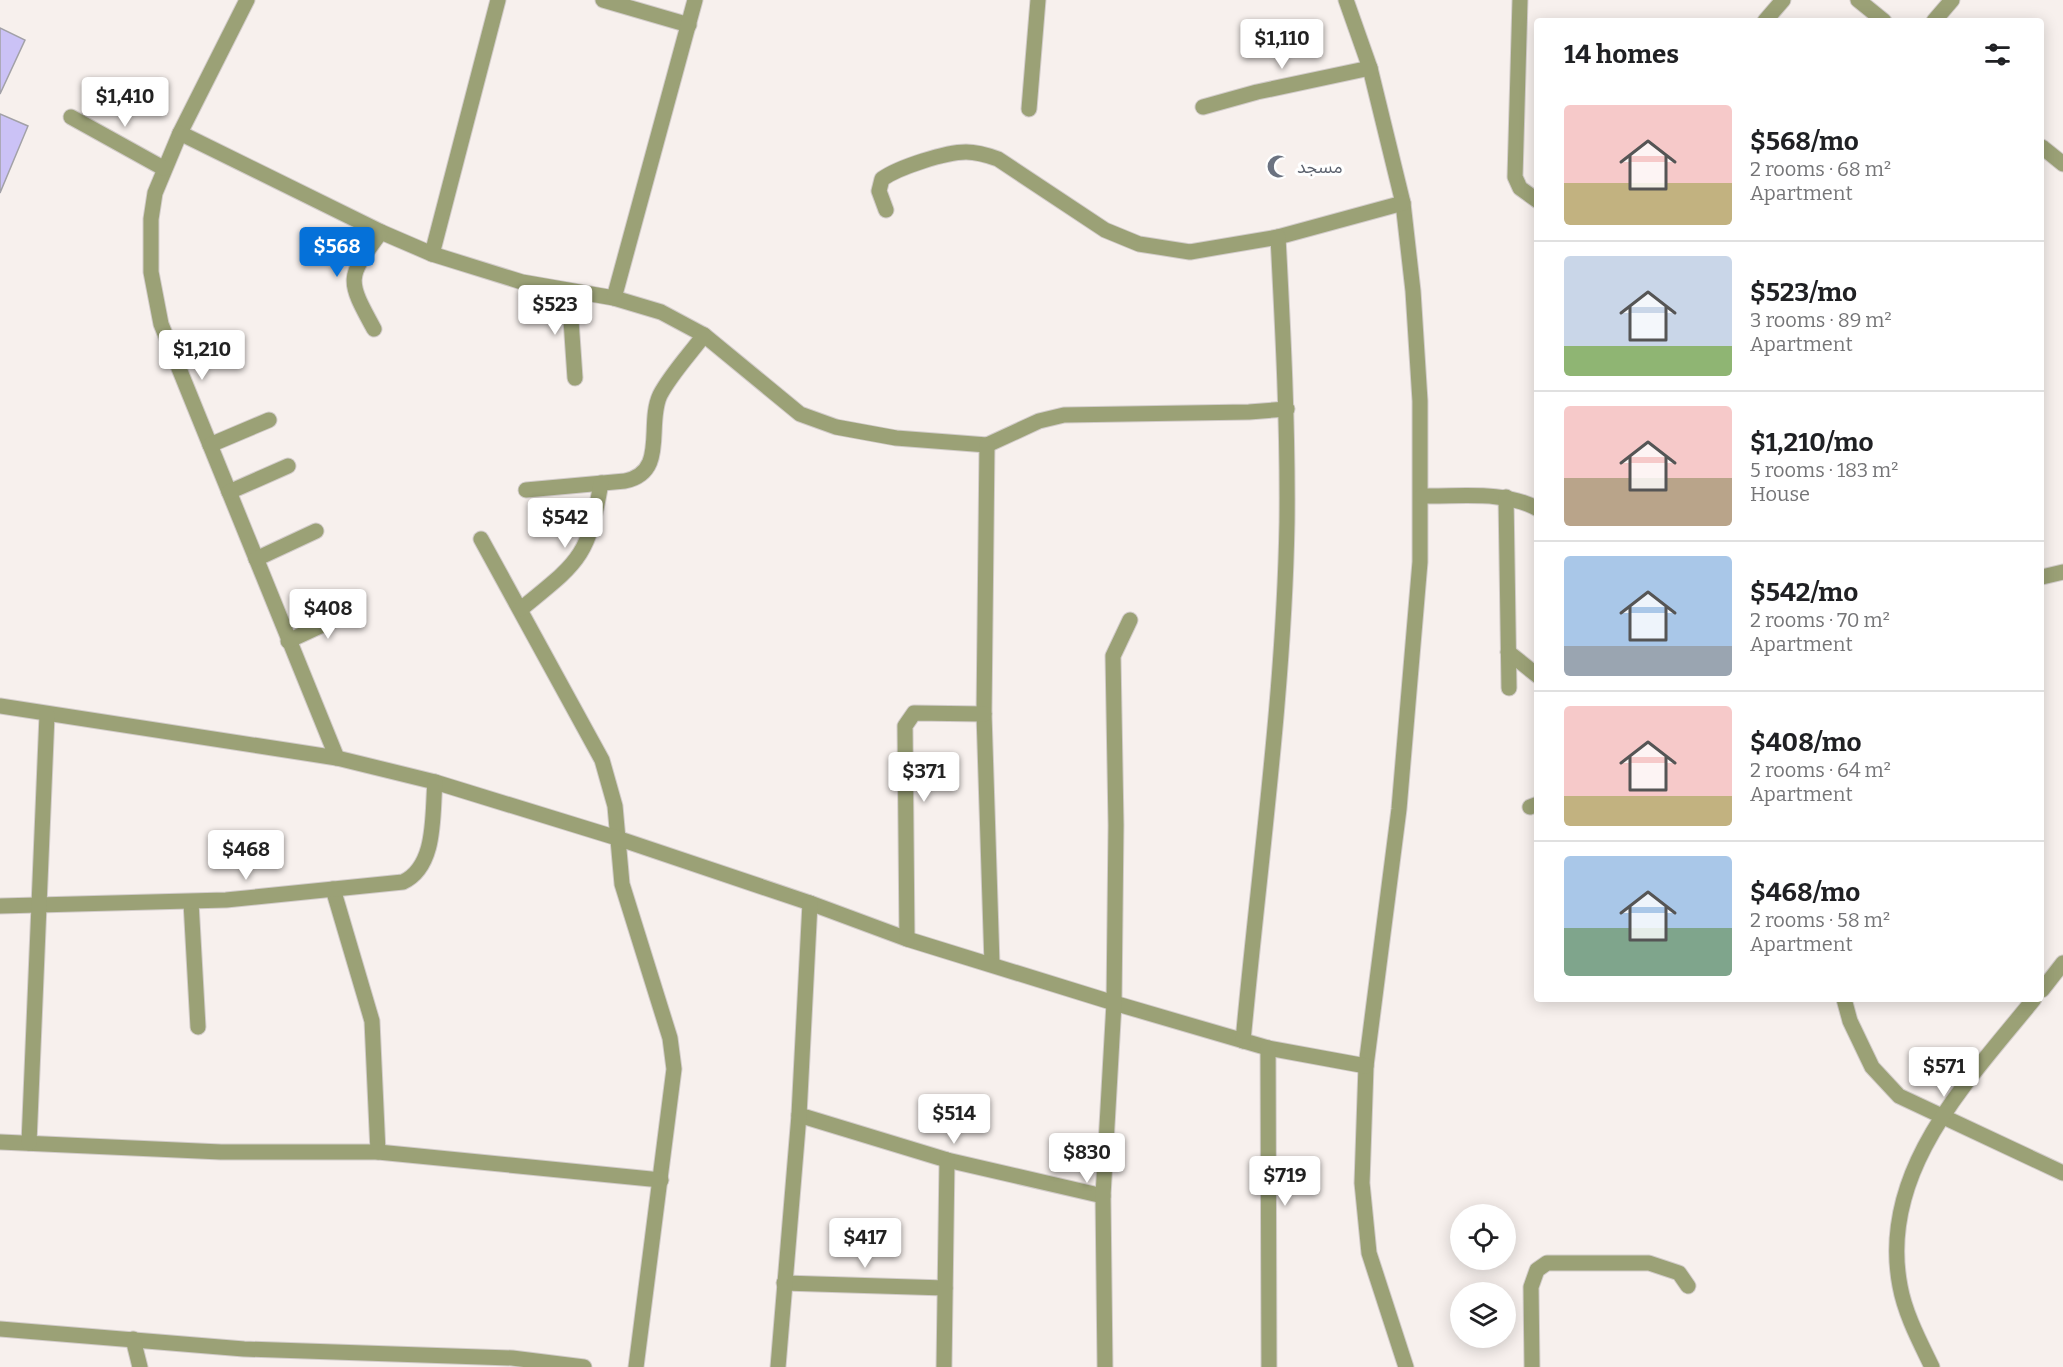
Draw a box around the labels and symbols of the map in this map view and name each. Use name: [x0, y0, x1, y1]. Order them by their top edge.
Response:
pin: $1,110: [1233, 19, 1331, 70]
pin: $1,410: [76, 77, 174, 128]
mosque icon: مسجد: [1266, 154, 1292, 180]
place label: مسجد: [1297, 156, 1343, 178]
pin: $568: [301, 227, 373, 278]
pin: $523: [519, 285, 591, 336]
pin: $1,210: [153, 330, 251, 381]
pin: $542: [529, 498, 601, 549]
pin: $408: [292, 589, 364, 640]
pin: $371: [888, 752, 960, 803]
pin: $468: [210, 830, 282, 881]
pin: $571: [1908, 1047, 1980, 1098]
pin: $514: [918, 1094, 990, 1145]
pin: $830: [1051, 1133, 1123, 1184]
pin: $719: [1249, 1156, 1321, 1207]
pin: $417: [829, 1218, 901, 1269]

